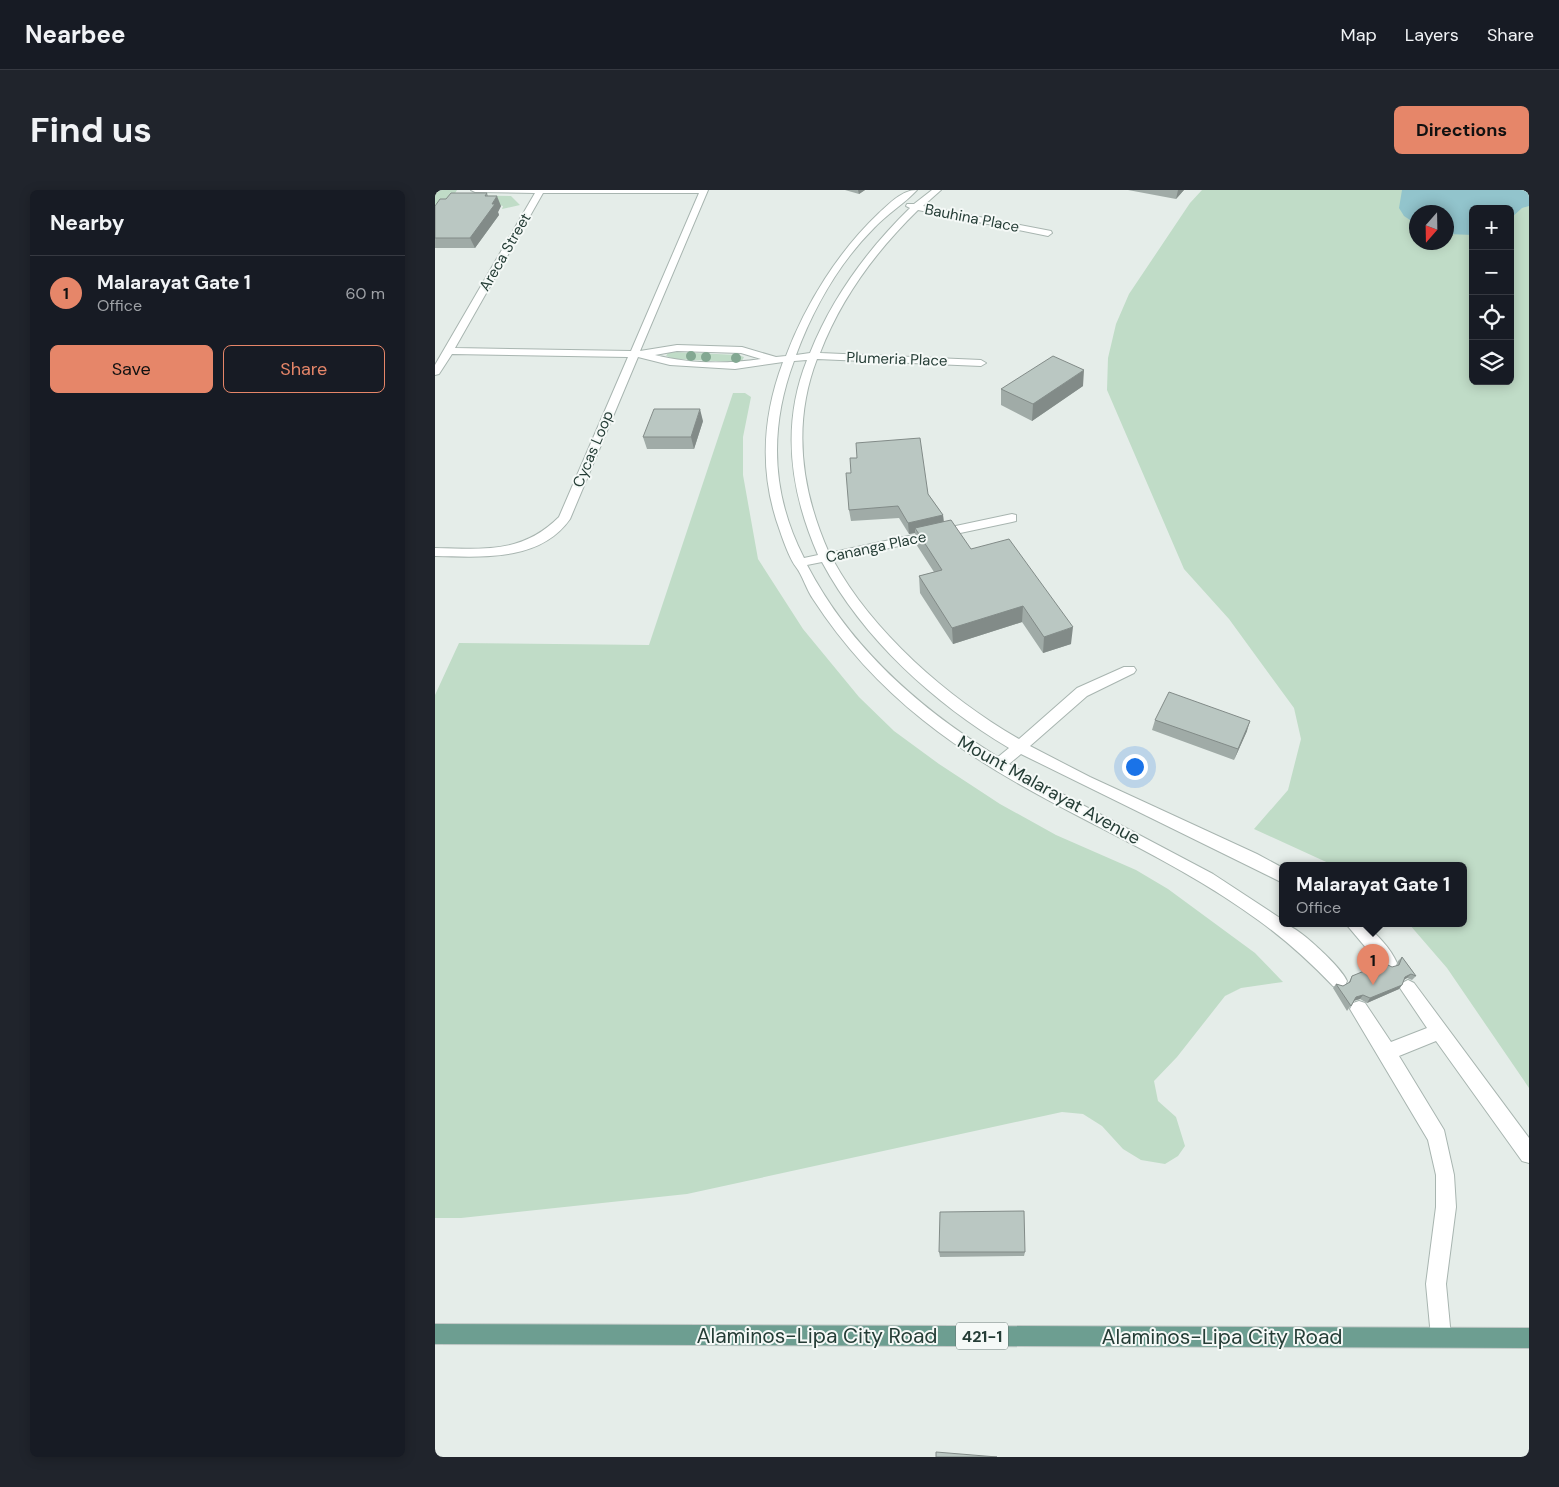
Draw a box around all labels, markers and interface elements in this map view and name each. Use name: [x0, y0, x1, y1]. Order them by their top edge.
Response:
text: Nearbee: [25, 19, 125, 50]
text: Map: [1341, 23, 1377, 47]
text: Layers: [1405, 23, 1459, 47]
text: Share: [1487, 23, 1534, 47]
button: Directions: [1394, 106, 1529, 154]
text: Find us: [30, 107, 152, 153]
street label: Bauhina Place: [923, 199, 1021, 237]
north arrow: [1409, 205, 1454, 250]
map controls: [1469, 205, 1514, 385]
button: +: [1469, 205, 1514, 250]
text: Nearby: [50, 209, 124, 237]
street label: Areca Street: [475, 209, 535, 295]
button: −: [1469, 250, 1514, 295]
text: Malarayat Gate 1: [97, 270, 251, 295]
text: 1: [63, 283, 69, 304]
text: 60 m: [345, 283, 385, 304]
text: Office: [97, 295, 142, 316]
button: locate: [1469, 295, 1514, 340]
button: layers: [1469, 340, 1514, 385]
button: Save: [50, 345, 213, 393]
button: Share: [223, 345, 385, 393]
street label: Plumeria Place: [846, 347, 948, 371]
street label: Cycas Loop: [568, 408, 618, 490]
street label: Cananga Place: [824, 527, 928, 567]
street label: Mount Malarayat Avenue: [953, 730, 1145, 850]
your location: [1122, 754, 1148, 780]
popup: [1279, 862, 1467, 927]
text: Malarayat Gate 1: [1296, 872, 1450, 897]
text: Office: [1296, 897, 1341, 918]
pin: 1: [1357, 944, 1389, 985]
street label: Alaminos-Lipa City Road: [697, 1322, 937, 1350]
road number: 421-1: [956, 1322, 1008, 1350]
street label: Alaminos-Lipa City Road: [1102, 1323, 1342, 1351]

